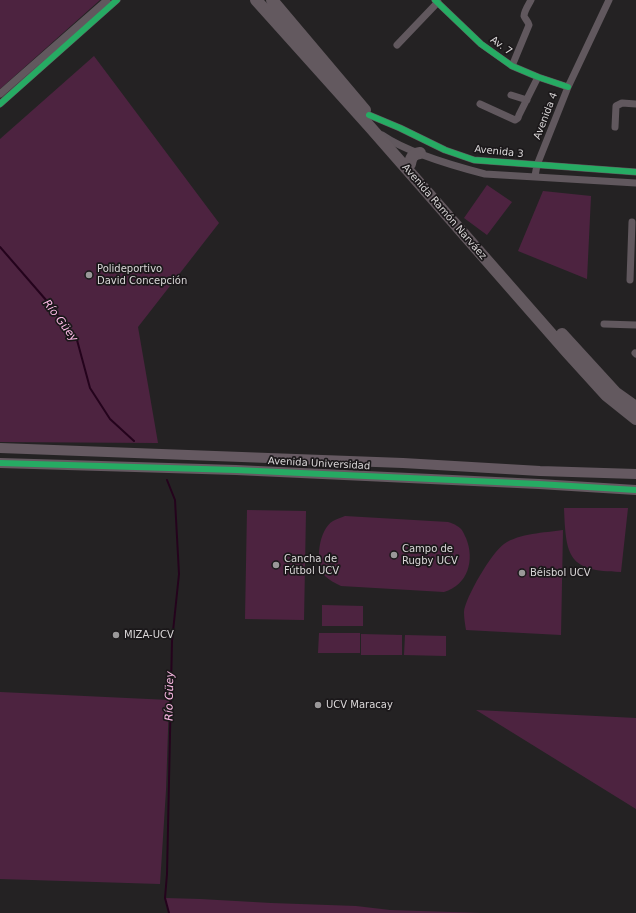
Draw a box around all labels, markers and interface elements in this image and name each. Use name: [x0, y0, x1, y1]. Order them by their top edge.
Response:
street label: Av. 7: [488, 34, 514, 58]
street label: Avenida 4: [532, 91, 560, 141]
street label: Avenida 3: [474, 143, 524, 161]
street label: Avenida Ramón Narváez: [399, 162, 489, 262]
place label: Polideportivo David Concepción: [97, 263, 187, 286]
marker: Polideportivo David Concepción: [84, 270, 94, 280]
water label: Río Güey: [40, 297, 80, 345]
street label: Avenida Universidad: [267, 455, 371, 473]
place label: Campo de Rugby UCV: [402, 543, 458, 566]
marker: Campo de Rugby UCV: [389, 550, 399, 560]
place label: Cancha de Fútbol UCV: [284, 553, 339, 576]
marker: Cancha de Fútbol UCV: [271, 560, 281, 570]
place label: Béisbol UCV: [530, 567, 591, 579]
marker: Béisbol UCV: [517, 568, 527, 578]
place label: MIZA-UCV: [124, 629, 174, 641]
marker: MIZA-UCV: [111, 630, 121, 640]
water label: Río Güey: [163, 671, 177, 721]
place label: UCV Maracay: [326, 699, 393, 711]
marker: UCV Maracay: [313, 700, 323, 710]

